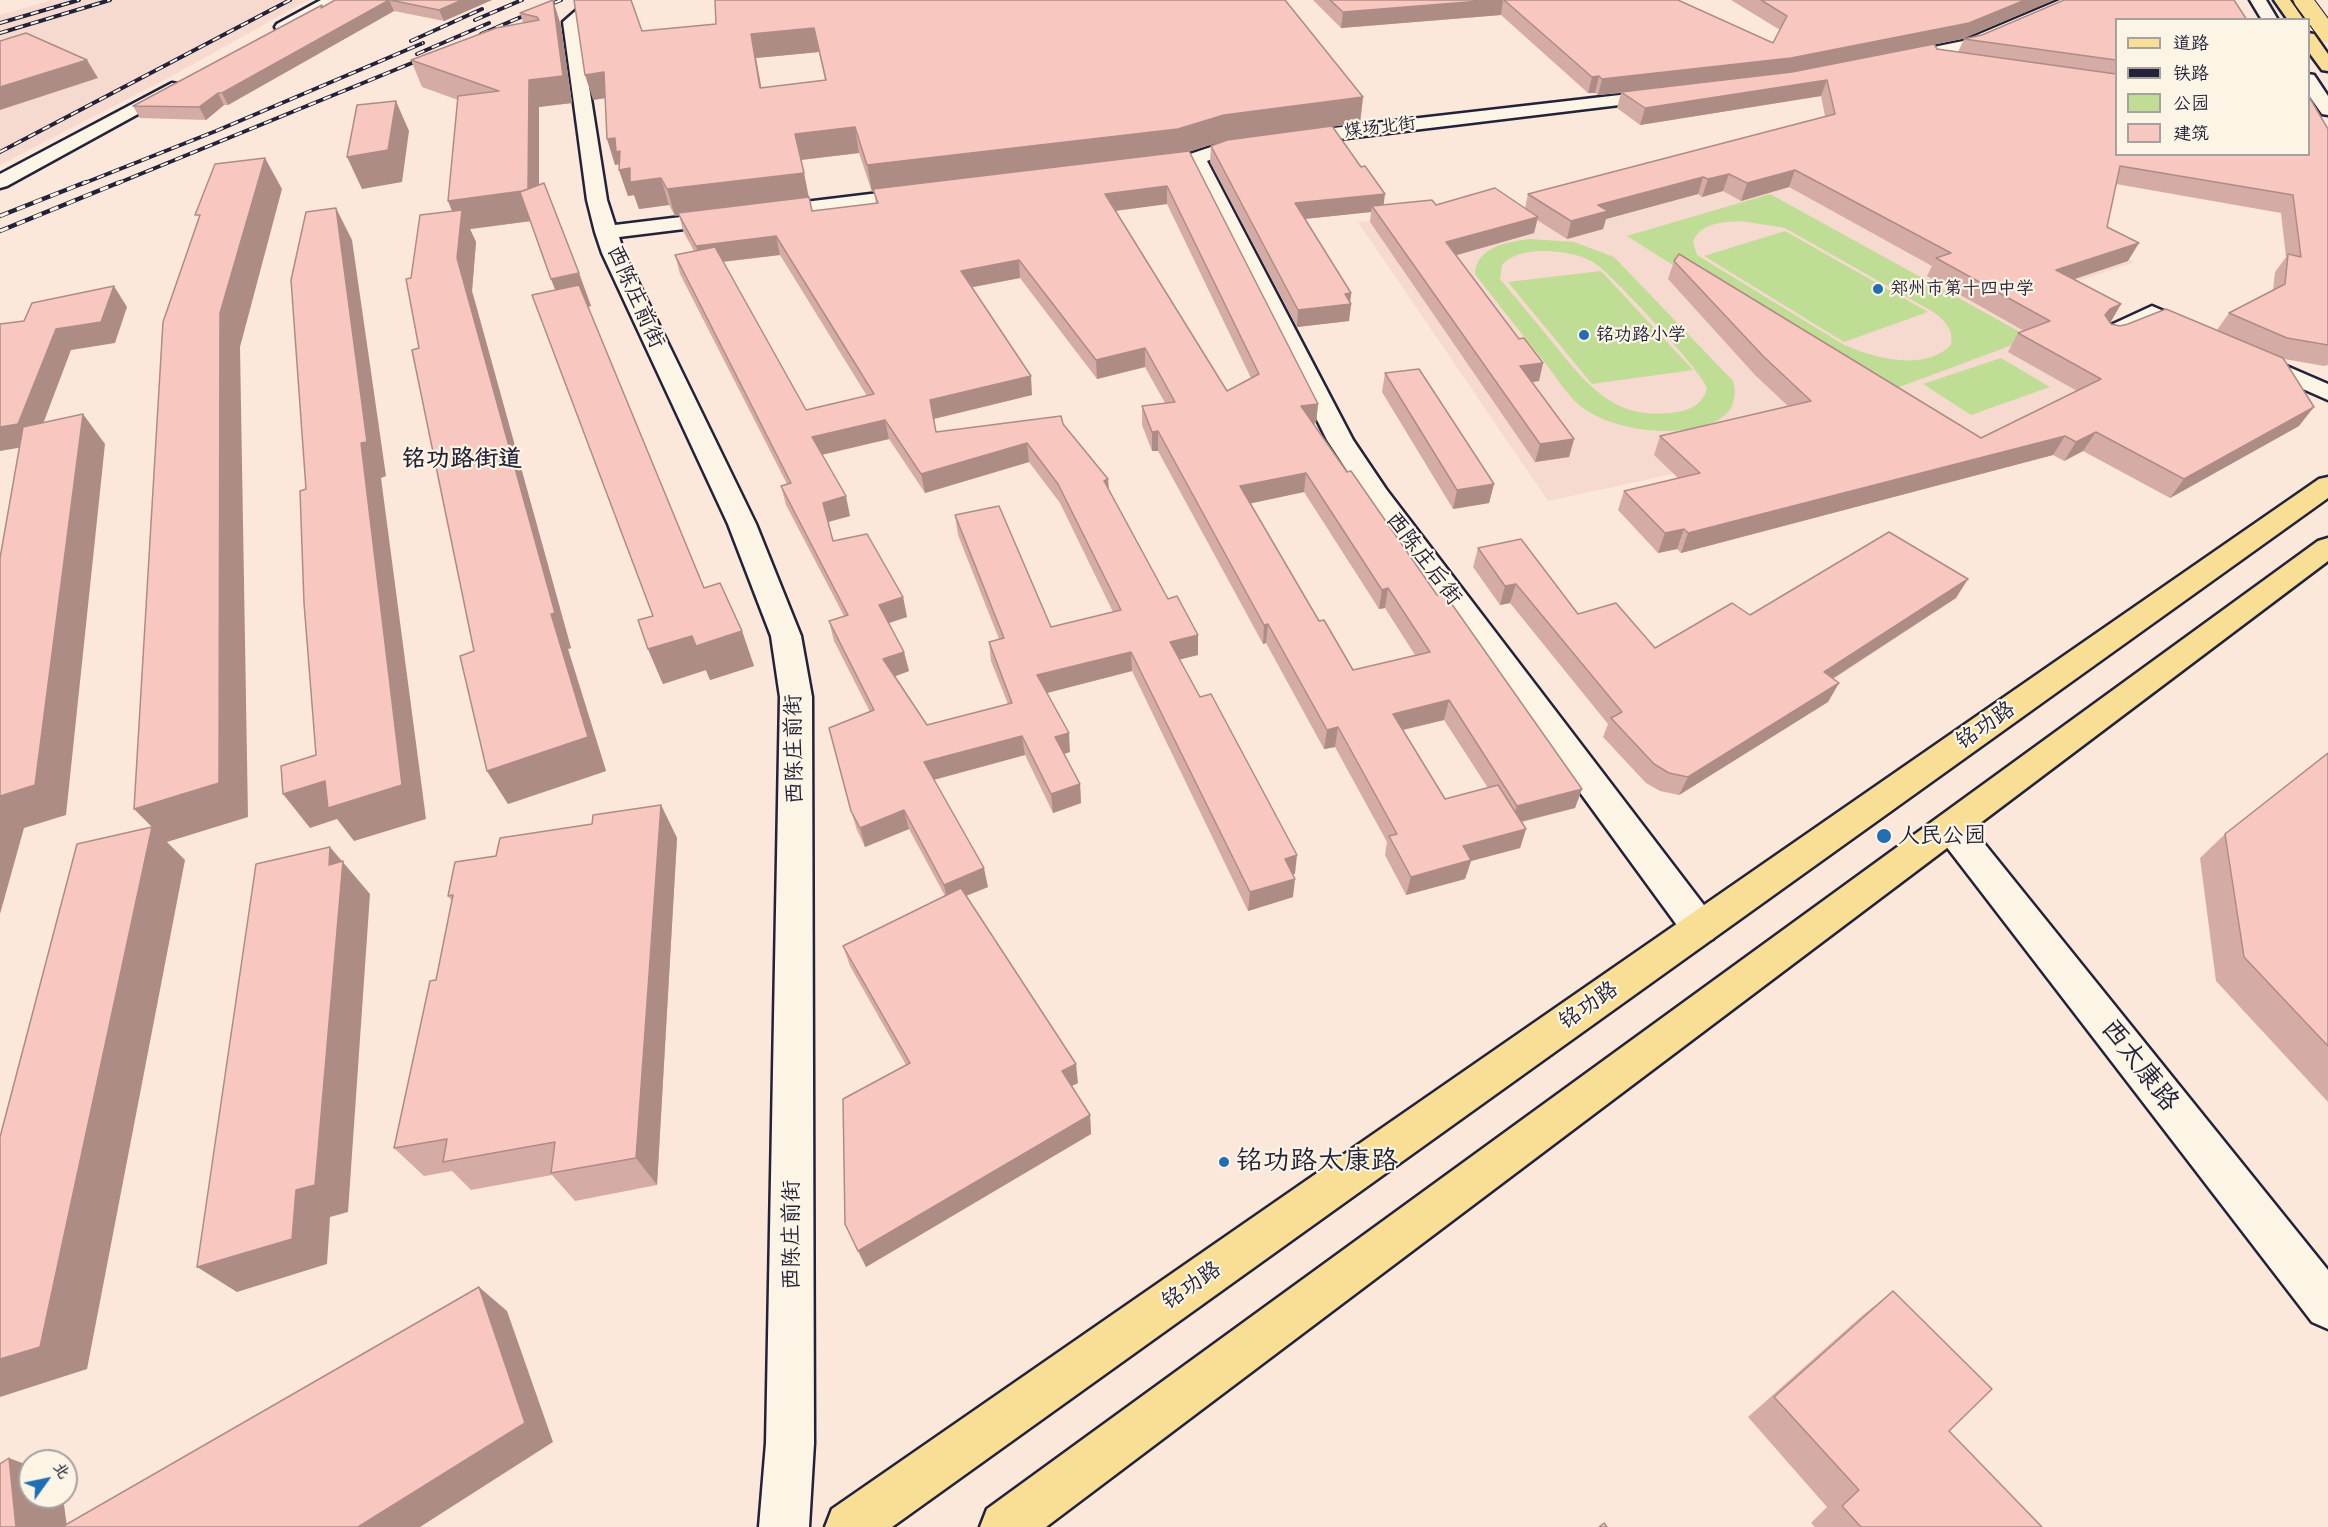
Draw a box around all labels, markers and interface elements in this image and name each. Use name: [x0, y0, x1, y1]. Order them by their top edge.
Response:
legend: [2115, 18, 2310, 156]
text: 道路: [2173, 27, 2209, 59]
text: 铁路: [2173, 57, 2209, 89]
text: 公园: [2173, 87, 2209, 119]
street label: 煤场北街: [1343, 113, 1417, 143]
text: 建筑: [2173, 117, 2209, 149]
street label: 西陈庄前街: [601, 241, 669, 353]
place label: 郑州市第十四中学: [1890, 278, 2034, 300]
marker: 郑州市第十四中学: [1871, 282, 1885, 296]
place label: 铭功路小学: [1596, 324, 1686, 346]
marker: 铭功路小学: [1577, 328, 1591, 342]
district label: 铭功路街道: [402, 446, 522, 474]
street label: 西陈庄后街: [1379, 507, 1467, 611]
street label: 西陈庄前街: [781, 694, 809, 804]
street label: 铭功路: [1951, 696, 2021, 756]
place label: 人民公园: [1898, 823, 1986, 849]
marker: 人民公园: [1875, 827, 1893, 845]
street label: 铭功路: [1554, 976, 1624, 1036]
street label: 西太康路: [2093, 1013, 2185, 1119]
place label: 铭功路太康路: [1236, 1146, 1398, 1178]
marker: 铭功路太康路: [1217, 1155, 1231, 1169]
street label: 西陈庄前街: [779, 1180, 805, 1290]
street label: 铭功路: [1157, 1256, 1227, 1316]
north arrow: [18, 1449, 78, 1509]
text: 北: [45, 1455, 78, 1485]

